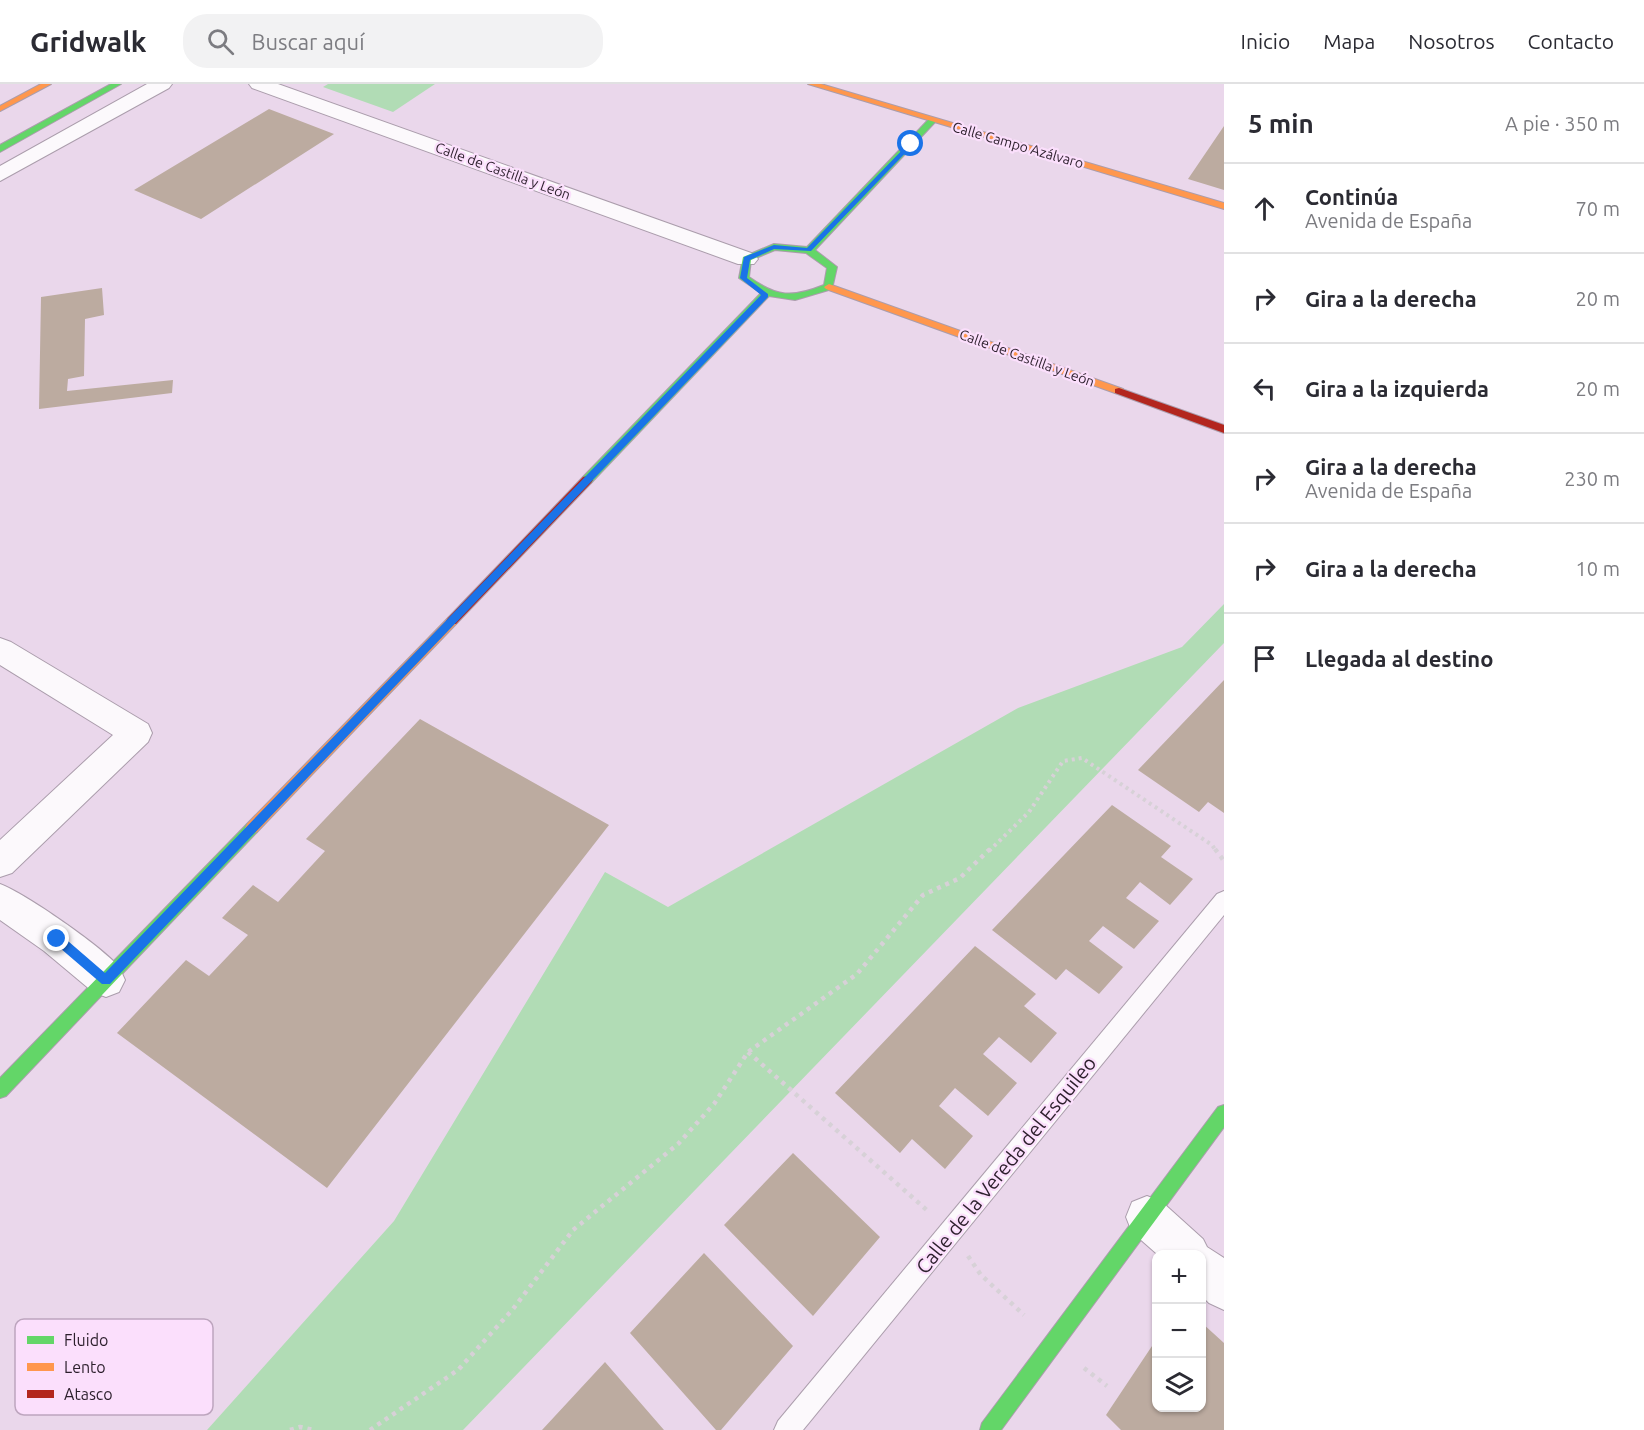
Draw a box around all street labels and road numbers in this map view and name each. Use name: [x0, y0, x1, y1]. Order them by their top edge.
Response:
street label: Calle Campo Azálvaro: [951, 119, 1085, 171]
street label: Calle de Castilla y León: [433, 139, 573, 203]
street label: Calle de Castilla y León: [957, 326, 1097, 390]
street label: Calle de la Vereda del Esquileo: [911, 1051, 1100, 1278]

